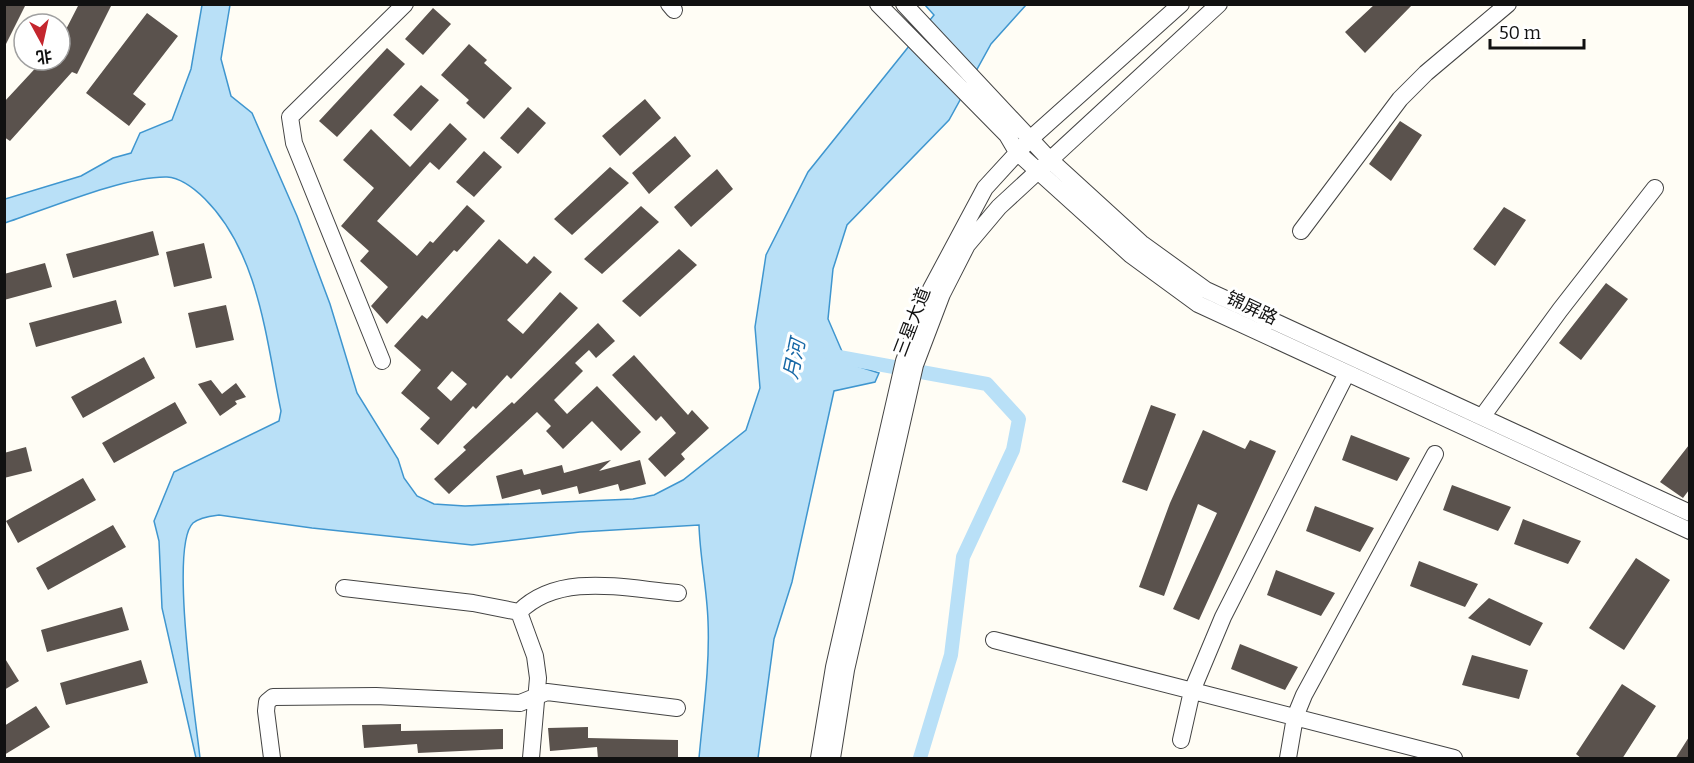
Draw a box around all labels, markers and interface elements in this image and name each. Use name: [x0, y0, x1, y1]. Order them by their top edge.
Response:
north arrow: [12, 12, 72, 72]
scale bar: [1490, 12, 1584, 50]
text: 50 m: [1499, 22, 1541, 44]
text: 北: [35, 46, 53, 67]
street label: 三星大道: [889, 284, 935, 360]
street label: 锦屏路: [1223, 287, 1281, 329]
water label: 月河: [778, 333, 811, 381]

